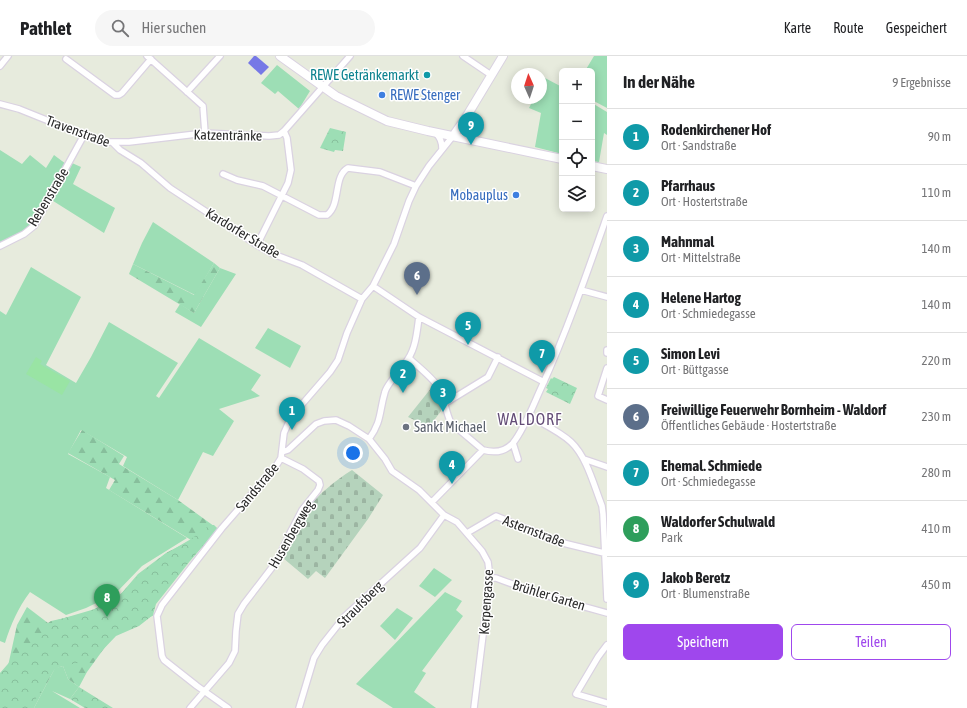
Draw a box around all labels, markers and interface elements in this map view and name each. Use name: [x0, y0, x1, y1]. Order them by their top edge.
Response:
search box: [95, 10, 375, 46]
text: Pathlet: [20, 17, 71, 39]
icon: search: [109, 17, 131, 39]
text: Hier suchen: [141, 19, 206, 36]
text: Karte: [784, 20, 811, 36]
text: Route: [833, 20, 864, 36]
text: Gespeichert: [886, 20, 947, 36]
place label: REWE Getränkemarkt: [310, 67, 419, 83]
north arrow: [511, 68, 547, 104]
map controls: [559, 68, 595, 212]
button: +: [559, 68, 595, 104]
marker: REWE Getränkemarkt: [422, 70, 432, 80]
text: In der Nähe: [623, 72, 695, 92]
text: 9 Ergebnisse: [892, 75, 951, 90]
place label: REWE Stenger: [390, 87, 461, 103]
marker: REWE Stenger: [377, 90, 387, 100]
button: −: [559, 104, 595, 140]
street label: Travenstraße: [44, 112, 112, 150]
pin: 9: [458, 112, 484, 145]
text: Rodenkirchener Hof: [661, 121, 771, 138]
street label: Katzentränke: [194, 126, 262, 144]
text: 1: [633, 129, 639, 144]
text: 90 m: [928, 129, 951, 144]
text: Ort · Sandstraße: [661, 138, 736, 153]
button: locate: [559, 140, 595, 176]
street label: Rebenstraße: [24, 165, 72, 229]
button: layers: [559, 176, 595, 212]
text: Pfarrhaus: [661, 177, 715, 194]
text: 2: [633, 185, 639, 200]
text: 110 m: [922, 185, 951, 200]
place label: Mobauplus: [450, 187, 508, 203]
marker: Mobauplus: [511, 190, 521, 200]
text: Ort · Hostertstraße: [661, 194, 748, 209]
street label: Kardorfer Straße: [203, 205, 283, 261]
text: Mahnmal: [661, 233, 714, 250]
text: 3: [633, 241, 639, 256]
text: 140 m: [922, 241, 951, 256]
text: Ort · Mittelstraße: [661, 250, 741, 265]
pin: 6: [404, 262, 430, 295]
text: Helene Hartog: [661, 289, 741, 306]
text: 4: [633, 297, 639, 312]
text: 140 m: [922, 297, 951, 312]
text: Ort · Schmiedegasse: [661, 306, 756, 321]
pin: 5: [455, 312, 481, 345]
pin: 7: [529, 340, 555, 373]
text: Simon Levi: [661, 345, 720, 362]
text: 5: [633, 353, 639, 368]
text: 220 m: [922, 353, 951, 368]
pin: 2: [390, 360, 416, 393]
text: Ort · Büttgasse: [661, 362, 729, 377]
pin: 3: [430, 379, 456, 412]
pin: 1: [279, 397, 305, 430]
text: Freiwillige Feuerwehr Bornheim - Waldorf: [661, 401, 887, 418]
text: 6: [633, 409, 639, 424]
text: 230 m: [922, 409, 951, 424]
district label: WALDORF: [497, 410, 563, 428]
text: Öffentliches Gebäude · Hostertstraße: [661, 418, 836, 433]
place label: Sankt Michael: [414, 419, 487, 435]
marker: Sankt Michael: [401, 422, 411, 432]
your location: [343, 443, 363, 463]
pin: 4: [439, 451, 465, 484]
text: Ehemal. Schmiede: [661, 457, 762, 474]
street label: Sandstraße: [232, 460, 282, 514]
text: 7: [633, 465, 639, 480]
text: 280 m: [922, 465, 951, 480]
text: Ort · Schmiedegasse: [661, 474, 756, 489]
street label: Husenbergweg: [265, 497, 317, 571]
street label: Asternstraße: [501, 512, 567, 550]
text: Waldorfer Schulwald: [661, 513, 775, 530]
text: 8: [633, 521, 639, 536]
text: 410 m: [922, 521, 951, 536]
text: Park: [661, 530, 683, 545]
street label: Kerpengasse: [476, 569, 496, 635]
text: Jakob Beretz: [661, 569, 730, 586]
street label: Brühler Garten: [511, 576, 587, 614]
text: 9: [633, 577, 639, 592]
text: 450 m: [922, 577, 951, 592]
street label: Straufsberg: [334, 578, 386, 630]
pin: 8: [94, 584, 120, 617]
text: Ort · Blumenstraße: [661, 586, 750, 601]
button: Speichern: [623, 624, 783, 660]
button: Teilen: [791, 624, 951, 660]

